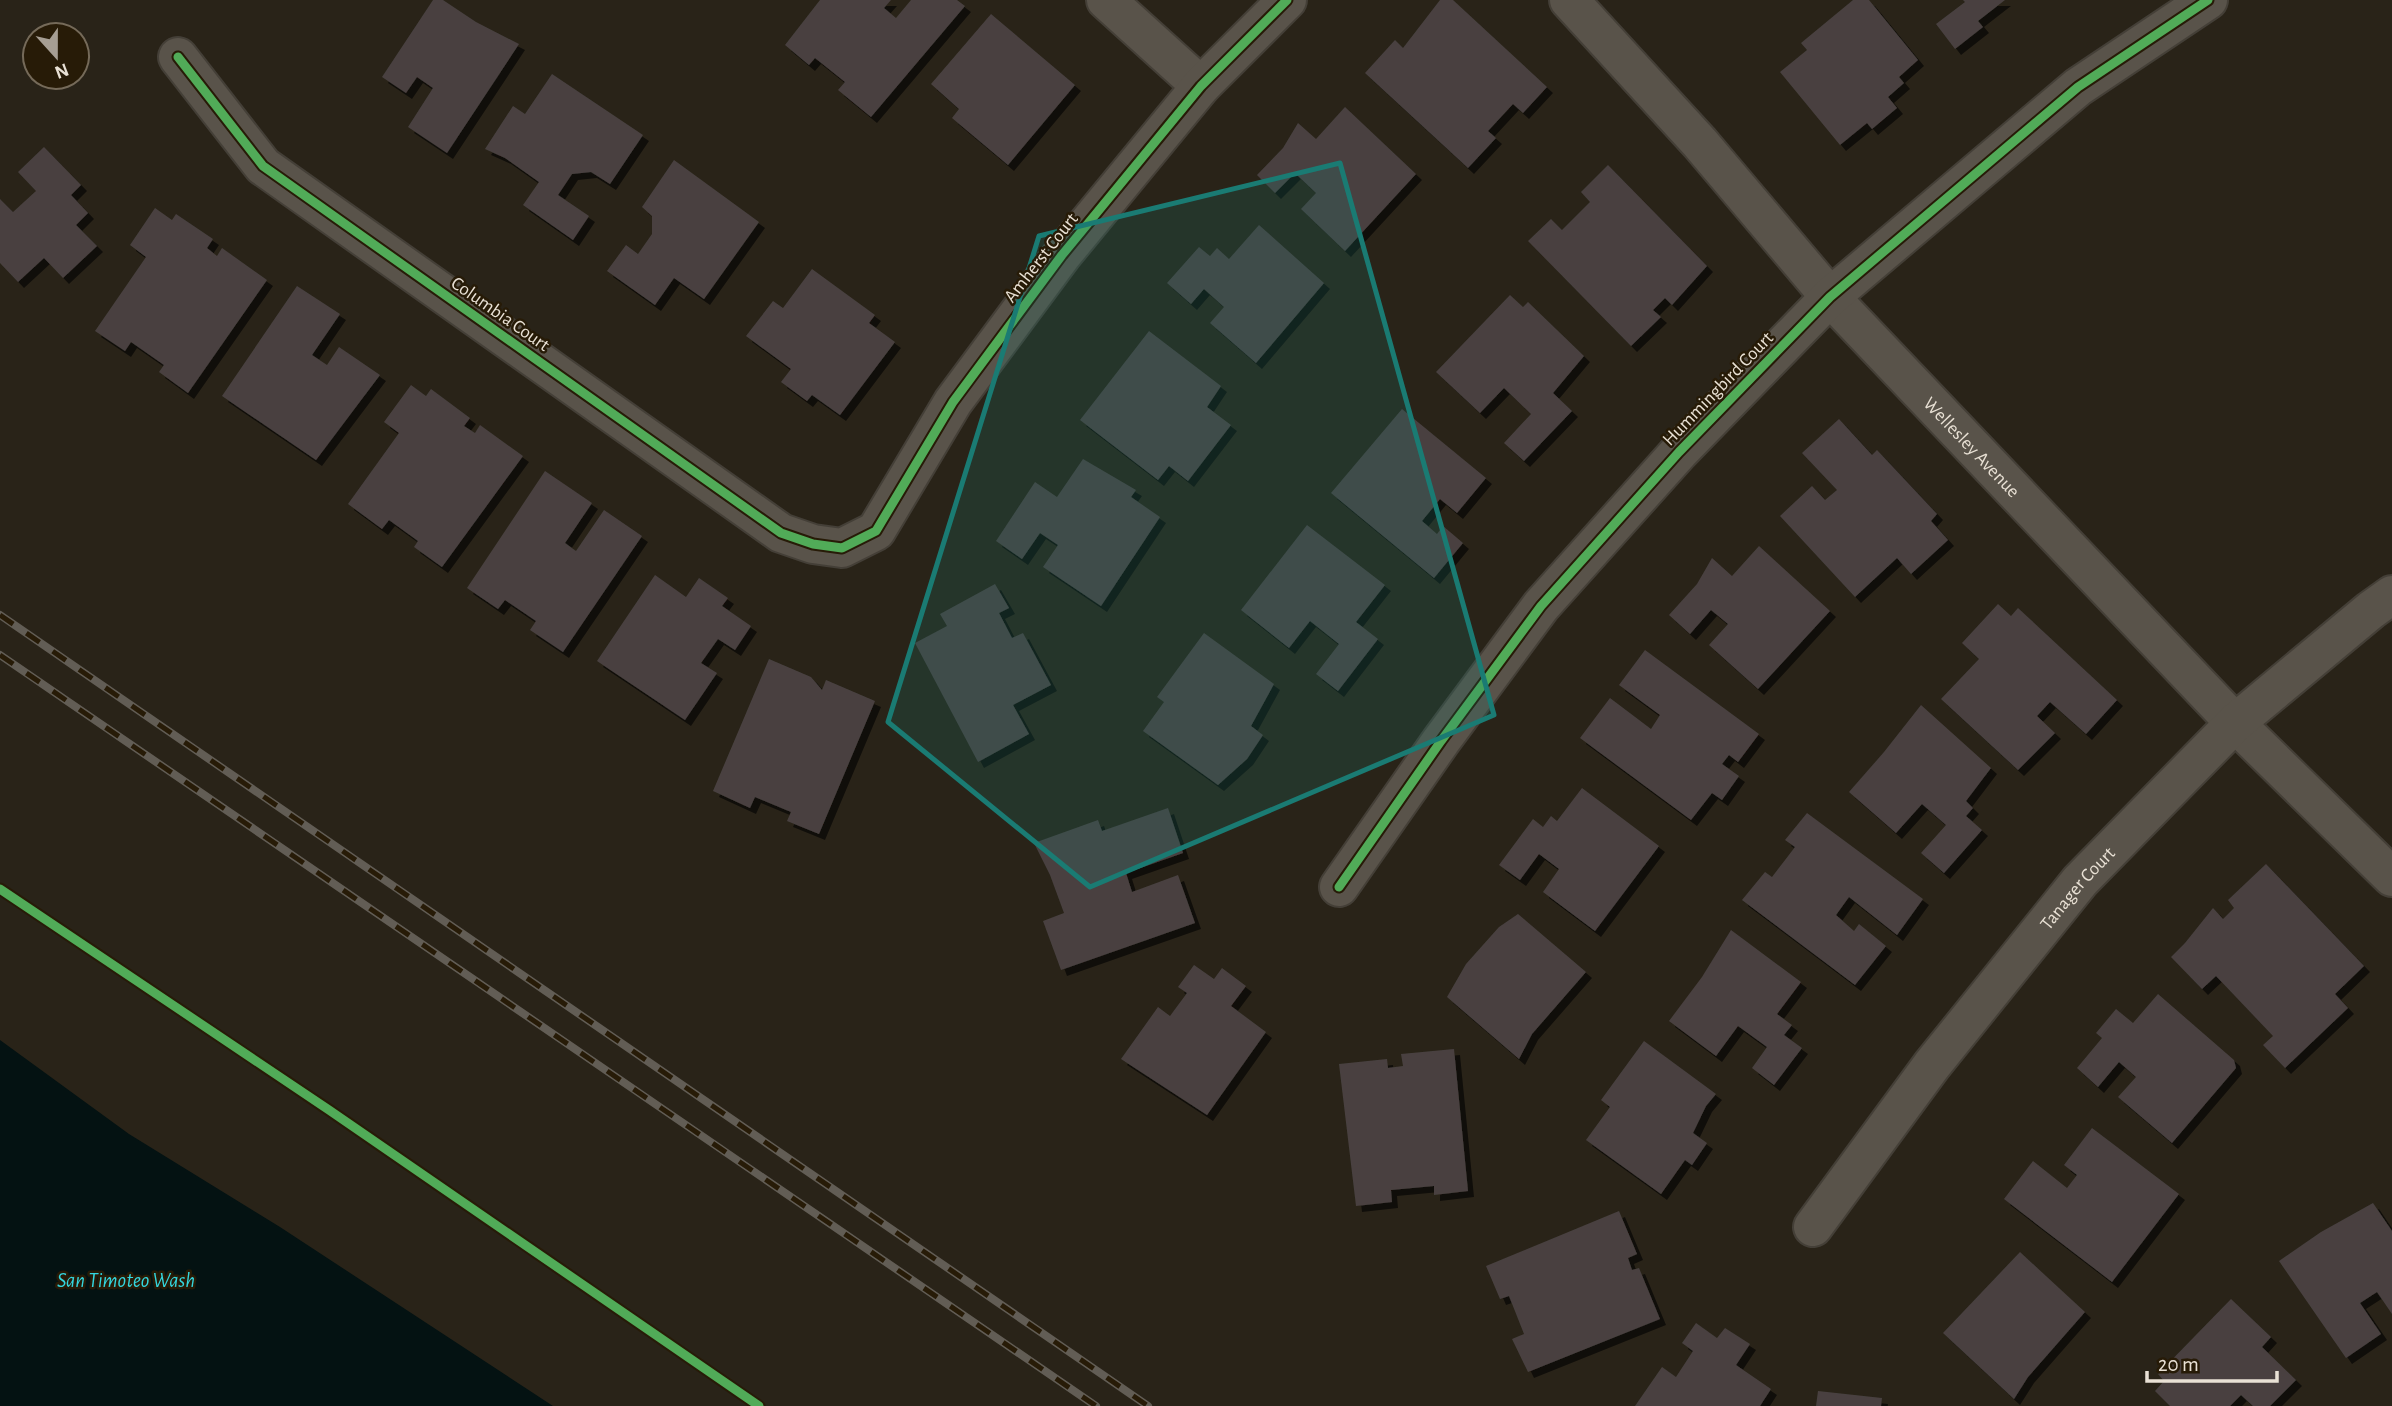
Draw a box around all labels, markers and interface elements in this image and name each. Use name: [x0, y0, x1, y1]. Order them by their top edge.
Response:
north arrow: [21, 21, 91, 91]
text: N: [52, 59, 71, 82]
street label: Amherst Court: [1001, 210, 1082, 306]
street label: Columbia Court: [448, 273, 553, 355]
street label: Hummingbird Court: [1659, 328, 1777, 450]
street label: Wellesley Avenue: [1919, 394, 2023, 501]
street label: Tanager Court: [2037, 844, 2119, 934]
water label: San Timoteo Wash: [57, 1270, 195, 1291]
scale bar: [2147, 1340, 2276, 1384]
text: 20 m: [2158, 1354, 2199, 1375]

